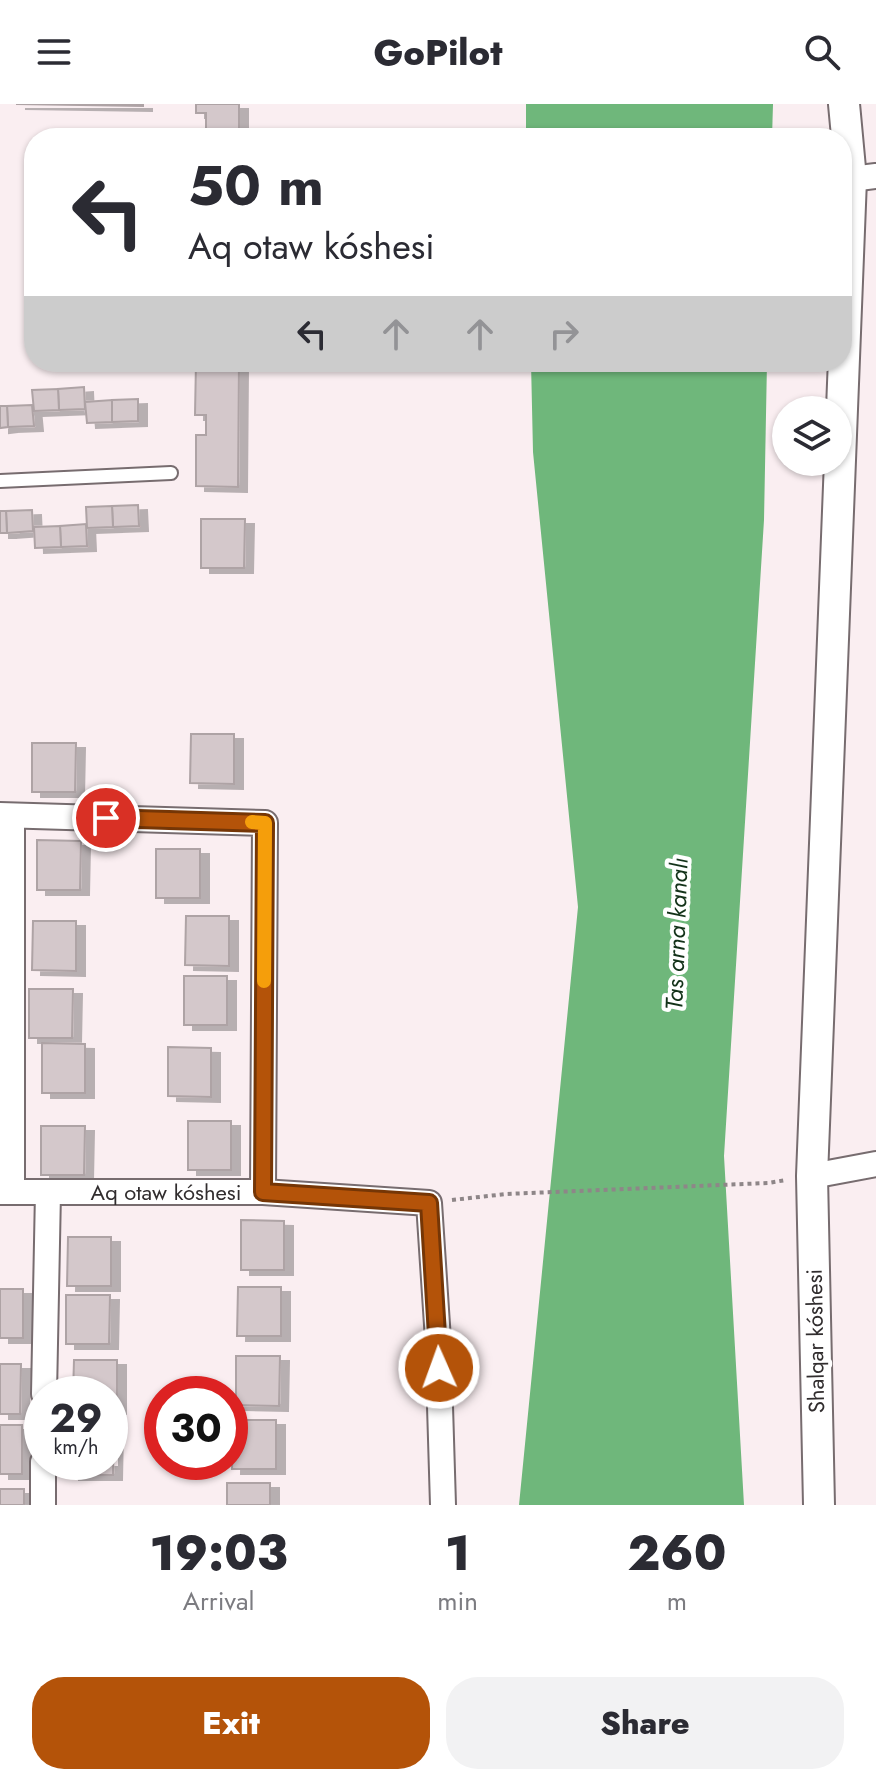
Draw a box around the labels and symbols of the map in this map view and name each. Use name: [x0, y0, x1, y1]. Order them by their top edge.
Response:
pin: [72, 784, 140, 852]
water label: Tas arna kanalı: [656, 857, 697, 1011]
street label: Aq otaw kóshesi: [91, 1176, 241, 1208]
street label: Shalqar kóshesi: [798, 1269, 832, 1413]
position arrow: [397, 1326, 481, 1410]
speed limit sign: 30: [144, 1376, 248, 1480]

